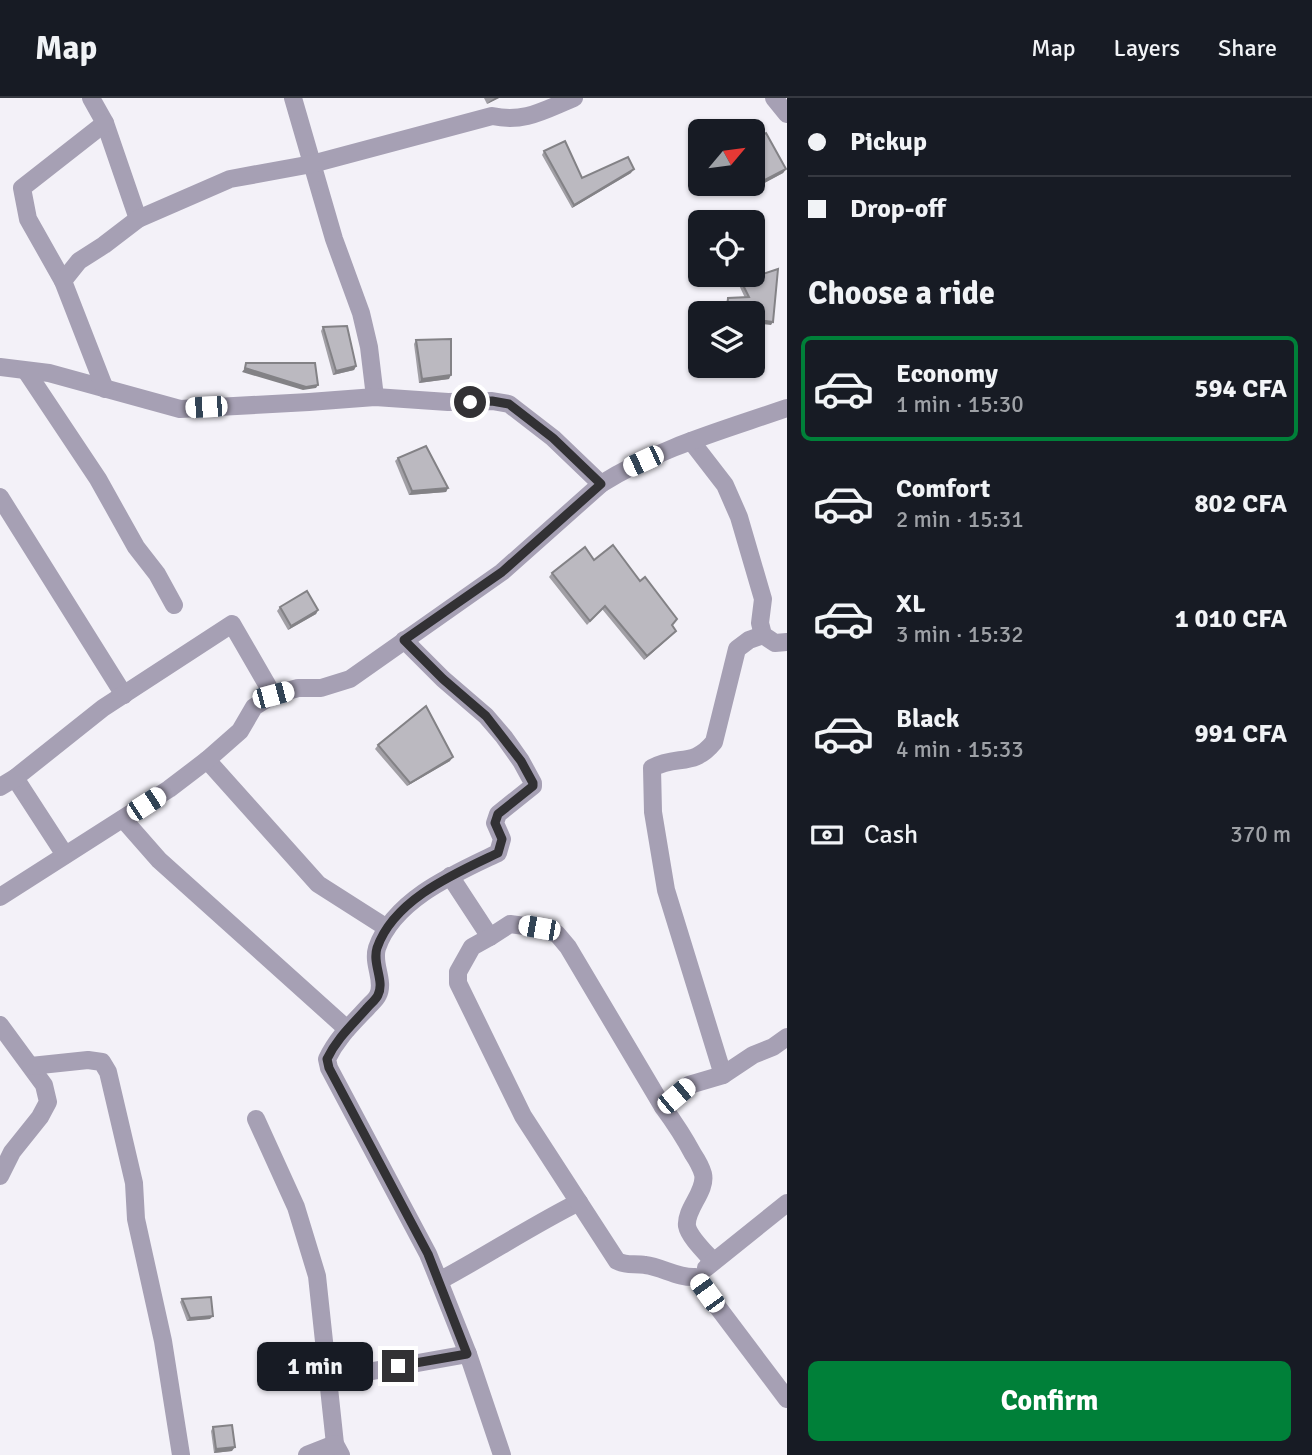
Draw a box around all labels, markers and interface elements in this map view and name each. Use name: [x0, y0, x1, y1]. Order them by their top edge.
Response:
text: Map: [35, 28, 97, 69]
text: Map: [1031, 33, 1076, 63]
text: Layers: [1114, 33, 1180, 63]
text: Share: [1218, 33, 1277, 63]
north arrow: [688, 119, 765, 196]
map controls: [688, 119, 765, 378]
text: Pickup: [850, 126, 927, 158]
text: Drop-off: [850, 193, 946, 225]
button: locate: [688, 210, 765, 287]
text: Choose a ride: [808, 274, 995, 313]
button: layers: [688, 301, 765, 378]
icon: car: [812, 357, 875, 420]
text: Economy: [896, 358, 998, 390]
text: 594 CFA: [1195, 373, 1287, 405]
route start: [454, 386, 486, 418]
text: 1 min · 15:30: [896, 390, 1024, 419]
car: [185, 395, 228, 419]
car: [620, 443, 667, 479]
icon: car: [812, 472, 875, 535]
text: Comfort: [896, 473, 990, 505]
text: 802 CFA: [1195, 488, 1287, 520]
text: 2 min · 15:31: [896, 505, 1024, 534]
icon: car: [812, 587, 875, 650]
text: XL: [896, 588, 926, 620]
text: 1 010 CFA: [1175, 603, 1287, 635]
text: 3 min · 15:32: [896, 620, 1024, 649]
car: [250, 679, 297, 711]
icon: car: [812, 702, 875, 765]
text: Black: [896, 703, 959, 735]
text: 991 CFA: [1195, 718, 1287, 750]
text: 4 min · 15:33: [896, 735, 1024, 764]
car: [123, 784, 170, 824]
icon: cash: [808, 816, 846, 854]
text: Cash: [864, 819, 918, 851]
text: 370 m: [1230, 820, 1291, 849]
car: [517, 914, 562, 942]
car: [654, 1074, 699, 1118]
car: [687, 1270, 728, 1316]
callout: 1 min: [258, 1342, 374, 1390]
route end: [382, 1350, 414, 1382]
text: 1 min: [287, 1352, 343, 1381]
button: Confirm: [808, 1361, 1291, 1441]

